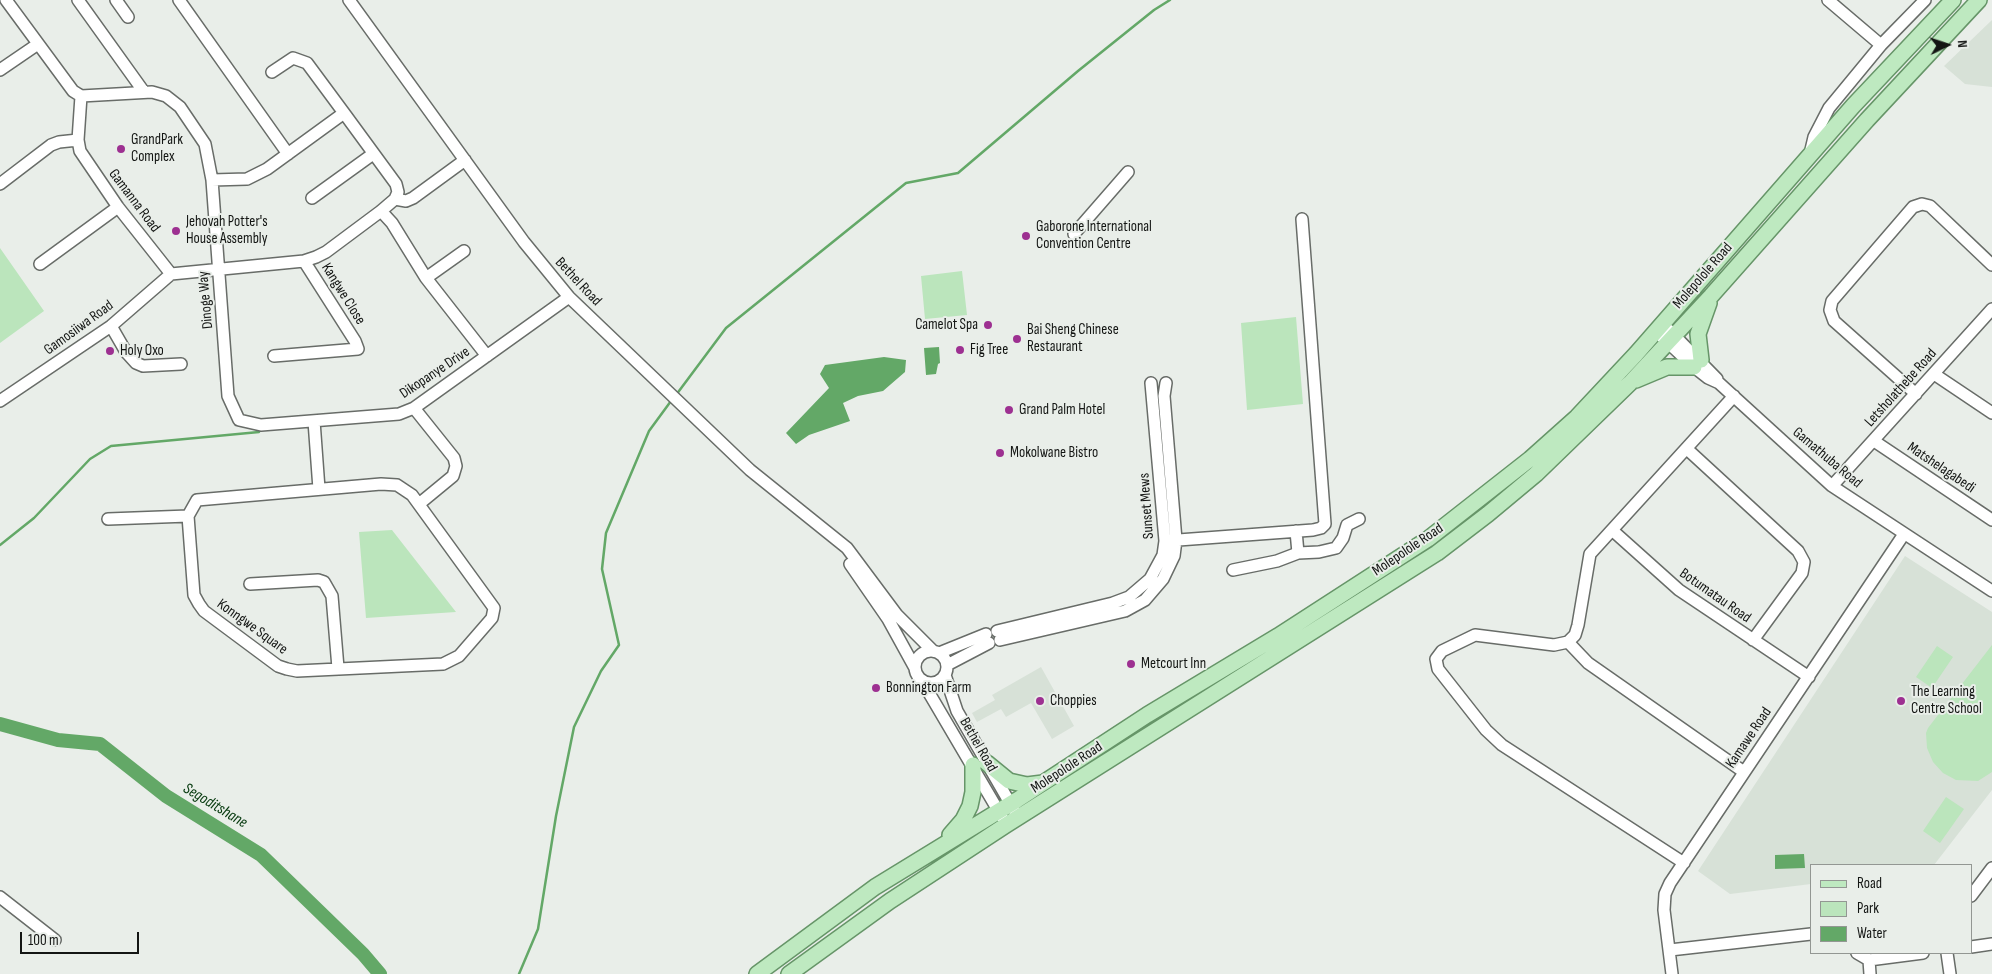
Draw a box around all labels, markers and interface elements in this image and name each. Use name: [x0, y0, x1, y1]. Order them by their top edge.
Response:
north arrow: [1922, 20, 1972, 70]
text: N: [1954, 40, 1971, 48]
place label: GrandPark Complex: [131, 131, 183, 166]
marker: GrandPark Complex: [115, 143, 127, 155]
street label: Gamanna Road: [104, 166, 164, 236]
place label: Jehovah Potter's House Assembly: [186, 213, 268, 248]
place label: Gaborone International Convention Centre: [1036, 218, 1152, 253]
marker: Jehovah Potter's House Assembly: [170, 225, 182, 237]
marker: Gaborone International Convention Centre: [1020, 230, 1032, 242]
street label: Molepolole Road: [1669, 239, 1737, 313]
street label: Bethel Road: [551, 254, 605, 310]
street label: Kangwe Close: [317, 260, 369, 328]
street label: Dinoge Way: [195, 270, 217, 330]
street label: Gamosiiwa Road: [41, 297, 117, 359]
place label: Camelot Spa: [915, 316, 978, 334]
marker: Camelot Spa: [982, 319, 994, 331]
place label: Bai Sheng Chinese Restaurant: [1027, 321, 1119, 356]
marker: Bai Sheng Chinese Restaurant: [1011, 333, 1023, 345]
place label: Fig Tree: [970, 341, 1008, 359]
place label: Holy Oxo: [120, 342, 164, 360]
street label: Dikopanye Drive: [397, 343, 473, 403]
marker: Fig Tree: [954, 344, 966, 356]
marker: Holy Oxo: [104, 345, 116, 357]
street label: Letsholathebe Road: [1861, 345, 1941, 431]
place label: Grand Palm Hotel: [1019, 401, 1105, 419]
marker: Grand Palm Hotel: [1003, 404, 1015, 416]
street label: Gamathuba Road: [1789, 424, 1865, 492]
street label: Matshelagabedi: [1903, 439, 1979, 497]
place label: Mokolwane Bistro: [1010, 444, 1098, 462]
marker: Mokolwane Bistro: [994, 447, 1006, 459]
street label: Sunset Mews: [1136, 472, 1158, 540]
street label: Molepolole Road: [1369, 520, 1447, 580]
street label: Botumatau Road: [1676, 565, 1754, 627]
street label: Konngwe Square: [213, 595, 291, 659]
place label: Metcourt Inn: [1141, 655, 1206, 673]
marker: Metcourt Inn: [1125, 658, 1137, 670]
place label: Bonnington Farm: [886, 679, 971, 697]
marker: Bonnington Farm: [870, 682, 882, 694]
place label: The Learning Centre School: [1911, 683, 1982, 718]
place label: Choppies: [1050, 692, 1097, 710]
marker: Choppies: [1034, 695, 1046, 707]
marker: The Learning Centre School: [1895, 695, 1907, 707]
street label: Kamawe Road: [1722, 704, 1776, 772]
street label: Bethel Road: [955, 715, 1001, 775]
street label: Molepolole Road: [1028, 738, 1106, 798]
water label: Segoditshane: [179, 779, 251, 833]
legend: [1810, 864, 1972, 954]
text: Road: [1857, 874, 1882, 893]
text: Park: [1857, 899, 1879, 918]
scale bar: [22, 922, 141, 954]
text: Water: [1857, 924, 1887, 943]
text: 100 m: [28, 931, 59, 950]

